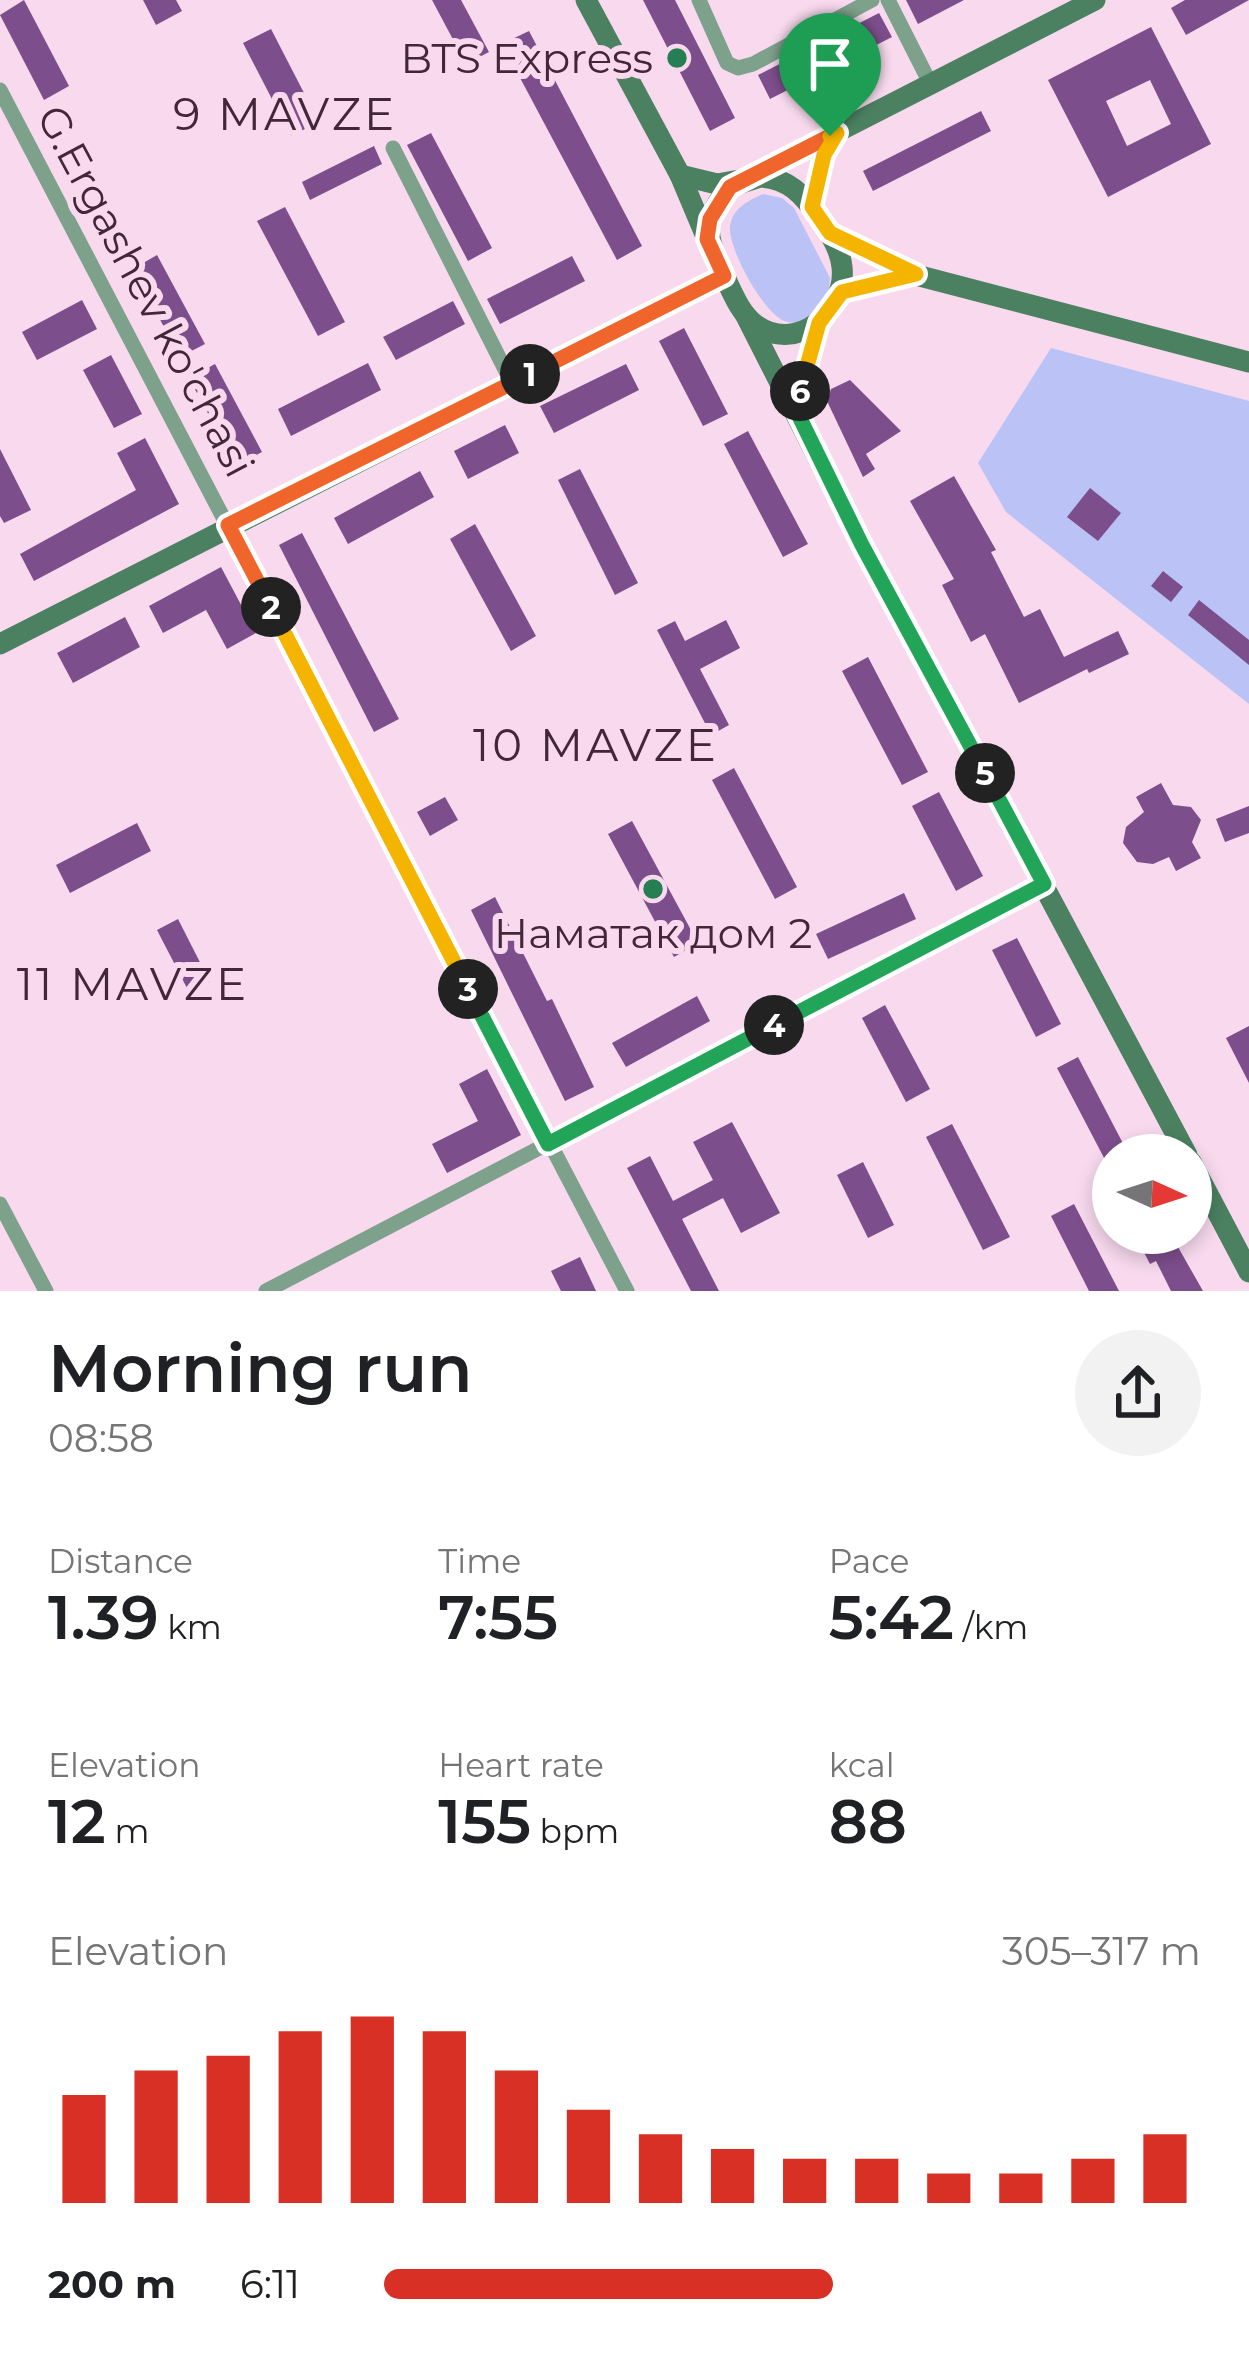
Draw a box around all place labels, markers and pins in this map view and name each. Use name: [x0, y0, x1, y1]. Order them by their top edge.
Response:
pin: [779, 13, 881, 136]
place label: BTS Express: [401, 32, 653, 84]
marker: BTS Express: [664, 45, 690, 71]
pin: 1: [500, 344, 560, 404]
pin: 6: [770, 361, 830, 421]
pin: 2: [241, 577, 301, 637]
pin: 5: [955, 743, 1015, 803]
marker: Наматак дом 2: [640, 876, 666, 902]
place label: Наматак дом 2: [494, 907, 812, 959]
pin: 3: [438, 959, 498, 1019]
pin: 4: [744, 995, 804, 1055]

